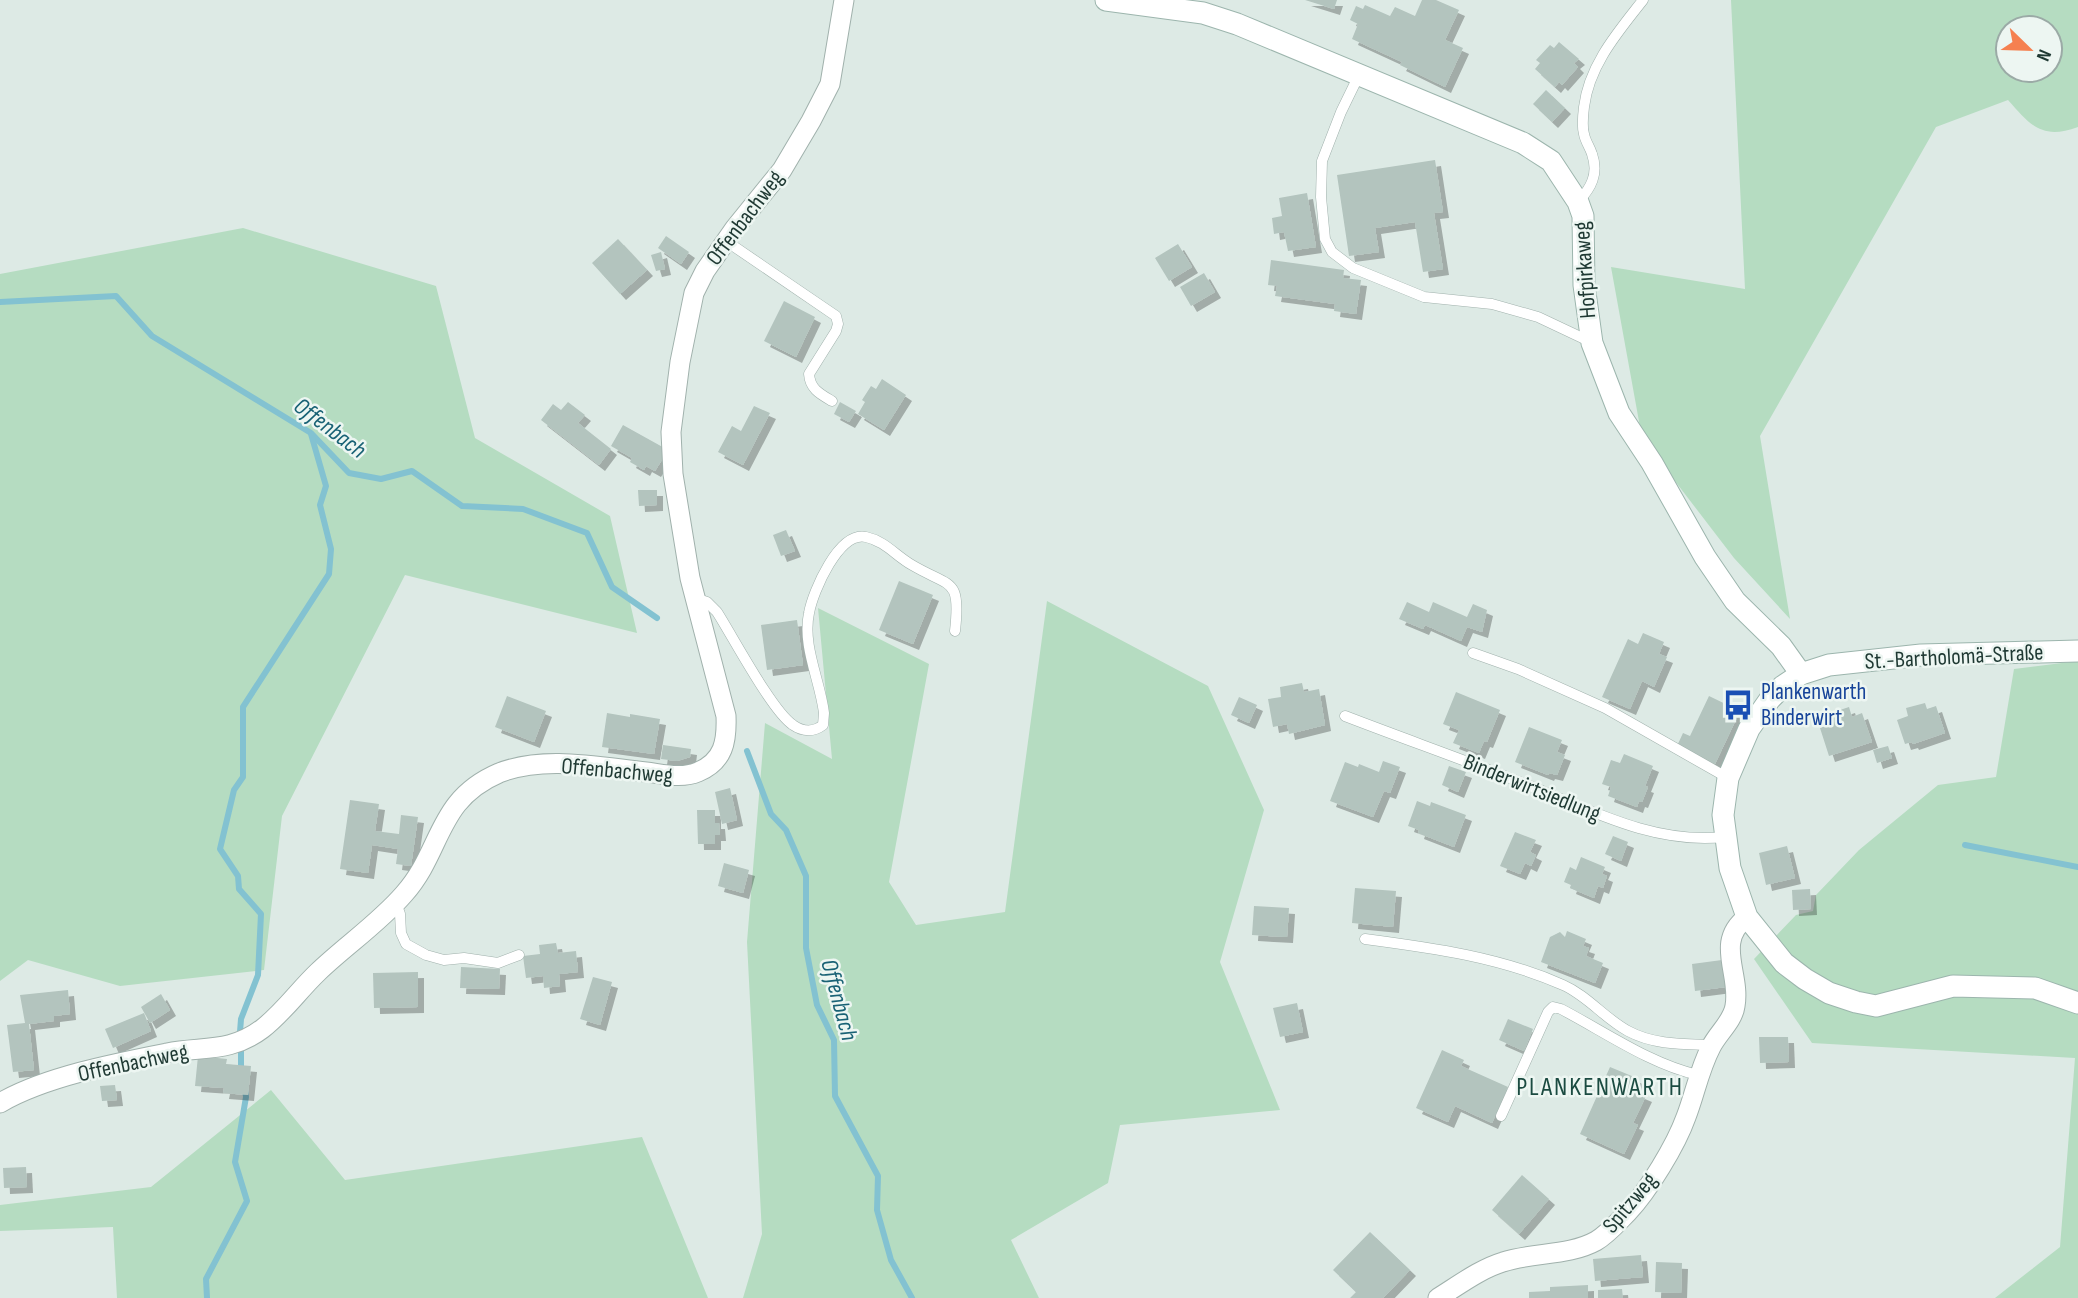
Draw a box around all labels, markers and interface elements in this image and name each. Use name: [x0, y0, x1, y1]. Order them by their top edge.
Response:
north arrow: [1994, 14, 2064, 84]
text: N: [2031, 46, 2056, 64]
street label: Offenbachweg: [700, 165, 790, 271]
street label: Hofpirkaweg: [1568, 221, 1602, 319]
water label: Offenbach: [288, 391, 372, 465]
street label: St.-Bartholomä-Straße: [1864, 638, 2044, 676]
place label: Plankenwarth Binderwirt: [1761, 678, 1866, 732]
bus stop icon: Plankenwarth Binderwirt: [1721, 688, 1755, 722]
street label: Binderwirtsiedlung: [1459, 748, 1605, 828]
street label: Offenbachweg: [560, 752, 674, 790]
water label: Offenbach: [814, 956, 864, 1044]
street label: Offenbachweg: [75, 1038, 191, 1088]
district label: PLANKENWARTH: [1516, 1072, 1684, 1103]
street label: Spitzweg: [1597, 1167, 1663, 1239]

